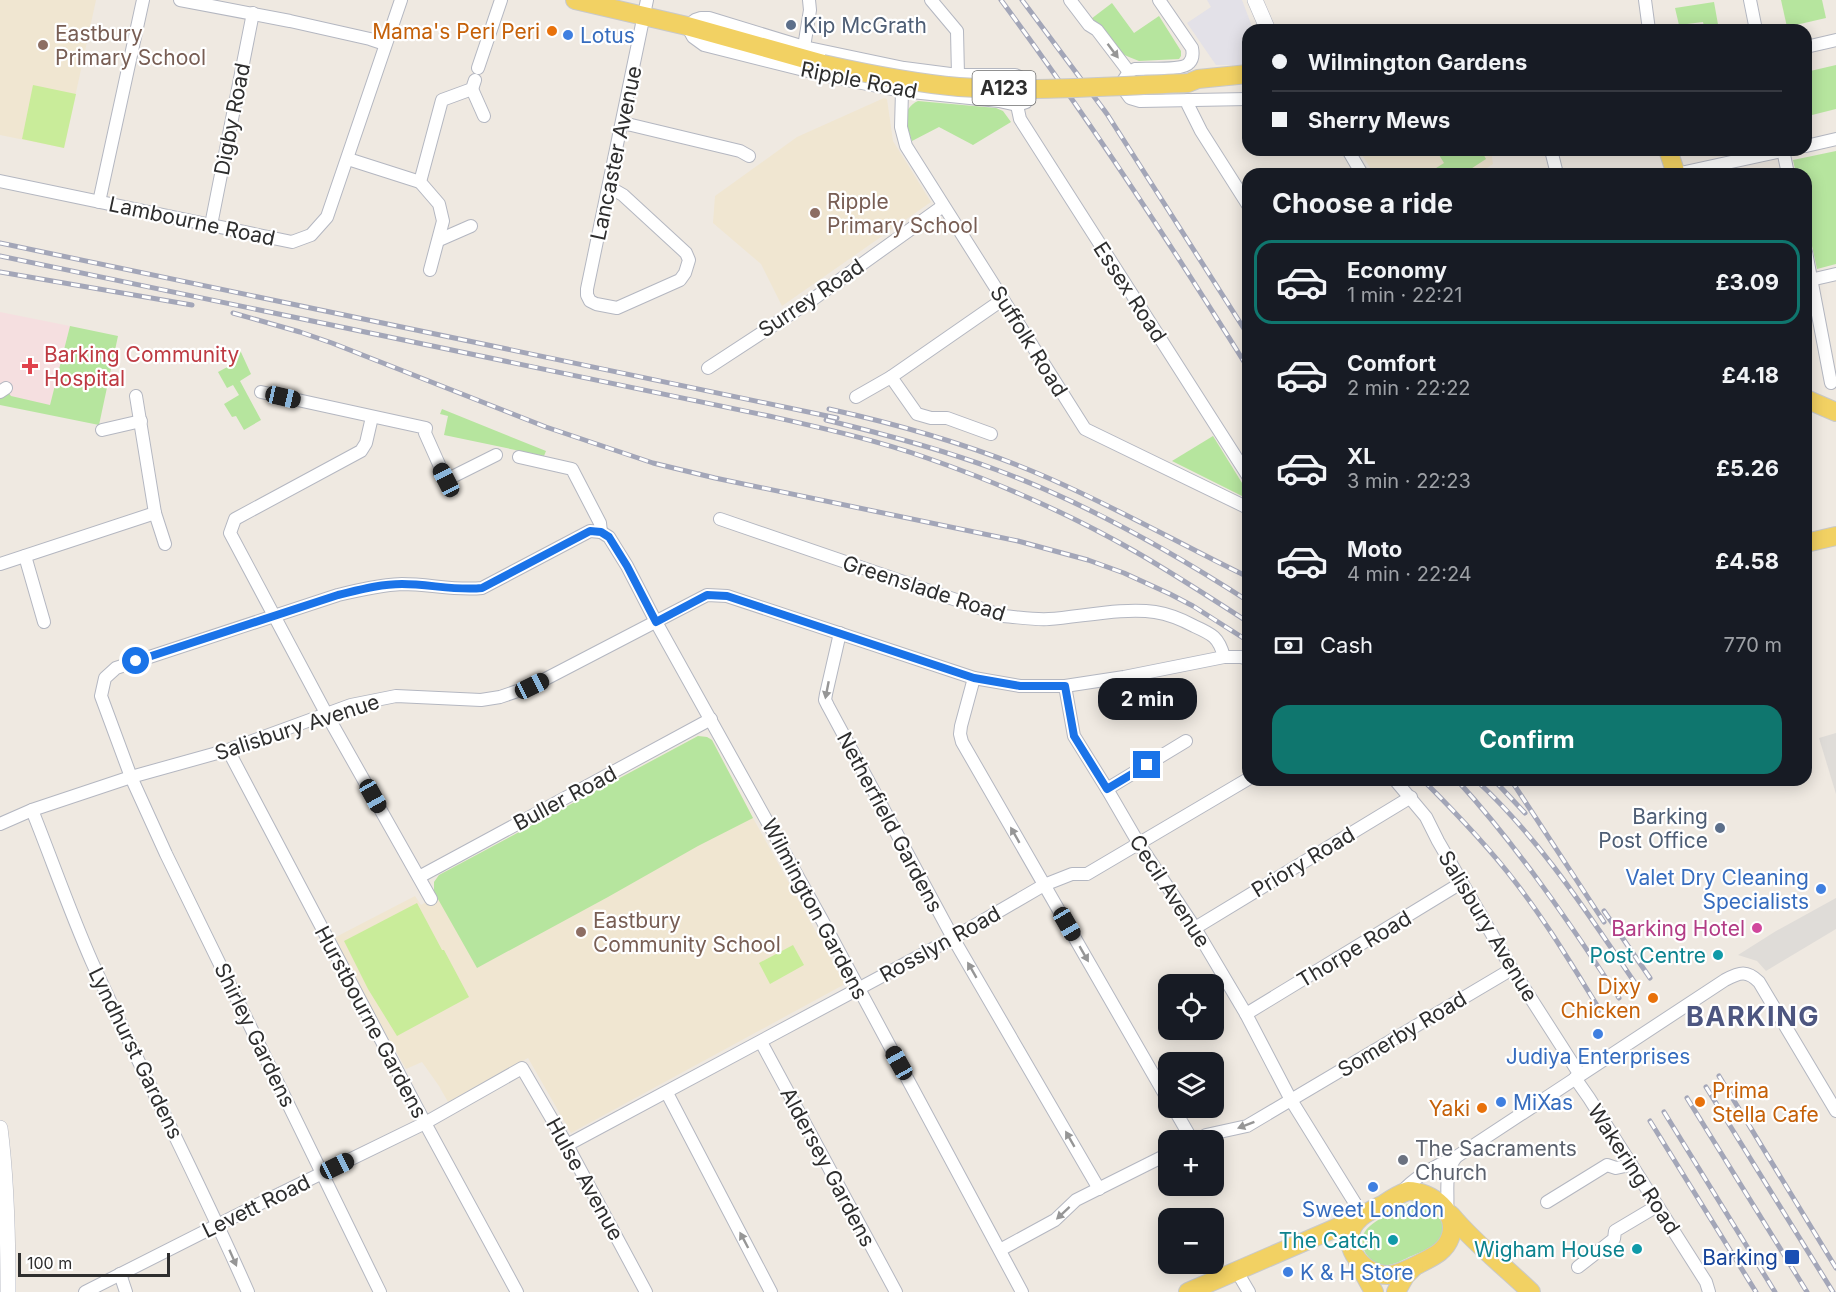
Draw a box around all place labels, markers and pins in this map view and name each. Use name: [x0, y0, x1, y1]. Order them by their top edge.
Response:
place label: Kip McGrath: [803, 13, 927, 38]
marker: Kip McGrath: [784, 18, 798, 32]
place label: Mama's Peri Peri: [372, 19, 540, 44]
place label: Eastbury Primary School: [55, 21, 206, 70]
place label: Lotus: [580, 23, 635, 48]
marker: Mama's Peri Peri: [545, 24, 559, 38]
marker: Lotus: [561, 28, 575, 42]
marker: Eastbury Primary School: [36, 38, 50, 52]
place label: Ripple Primary School: [827, 189, 978, 238]
marker: Ripple Primary School: [808, 206, 822, 220]
place label: Barking Community Hospital: [44, 342, 239, 391]
marker: Barking Community Hospital: [21, 357, 39, 375]
place label: Barking Post Office: [1598, 804, 1708, 853]
marker: Barking Post Office: [1713, 821, 1727, 835]
place label: Valet Dry Cleaning Specialists: [1625, 865, 1809, 914]
marker: Valet Dry Cleaning Specialists: [1814, 882, 1828, 896]
place label: Eastbury Community School: [593, 908, 781, 957]
place label: Barking Hotel: [1611, 916, 1745, 941]
marker: Barking Hotel: [1750, 921, 1764, 935]
marker: Eastbury Community School: [574, 925, 588, 939]
place label: Post Centre: [1590, 943, 1706, 968]
marker: Post Centre: [1711, 948, 1725, 962]
place label: Dixy Chicken: [1560, 974, 1641, 1023]
marker: Dixy Chicken: [1646, 991, 1660, 1005]
marker: Judiya Enterprises: [1591, 1027, 1605, 1041]
place label: Judiya Enterprises: [1506, 1044, 1690, 1069]
place label: Prima Stella Cafe: [1712, 1078, 1819, 1127]
place label: MiXas: [1513, 1090, 1573, 1115]
marker: MiXas: [1494, 1095, 1508, 1109]
marker: Prima Stella Cafe: [1693, 1095, 1707, 1109]
place label: Yaki: [1429, 1096, 1470, 1121]
marker: Yaki: [1475, 1101, 1489, 1115]
place label: The Sacraments Church: [1415, 1136, 1577, 1185]
marker: The Sacraments Church: [1396, 1153, 1410, 1167]
marker: Sweet London: [1366, 1180, 1380, 1194]
place label: Sweet London: [1302, 1197, 1444, 1222]
place label: The Catch: [1279, 1228, 1381, 1253]
marker: The Catch: [1386, 1233, 1400, 1247]
place label: Wigham House: [1474, 1237, 1625, 1262]
marker: Wigham House: [1630, 1242, 1644, 1256]
place label: Barking: [1702, 1245, 1778, 1270]
marker: Barking: [1783, 1248, 1801, 1266]
place label: K & H Store: [1300, 1260, 1414, 1285]
marker: K & H Store: [1281, 1265, 1295, 1279]

